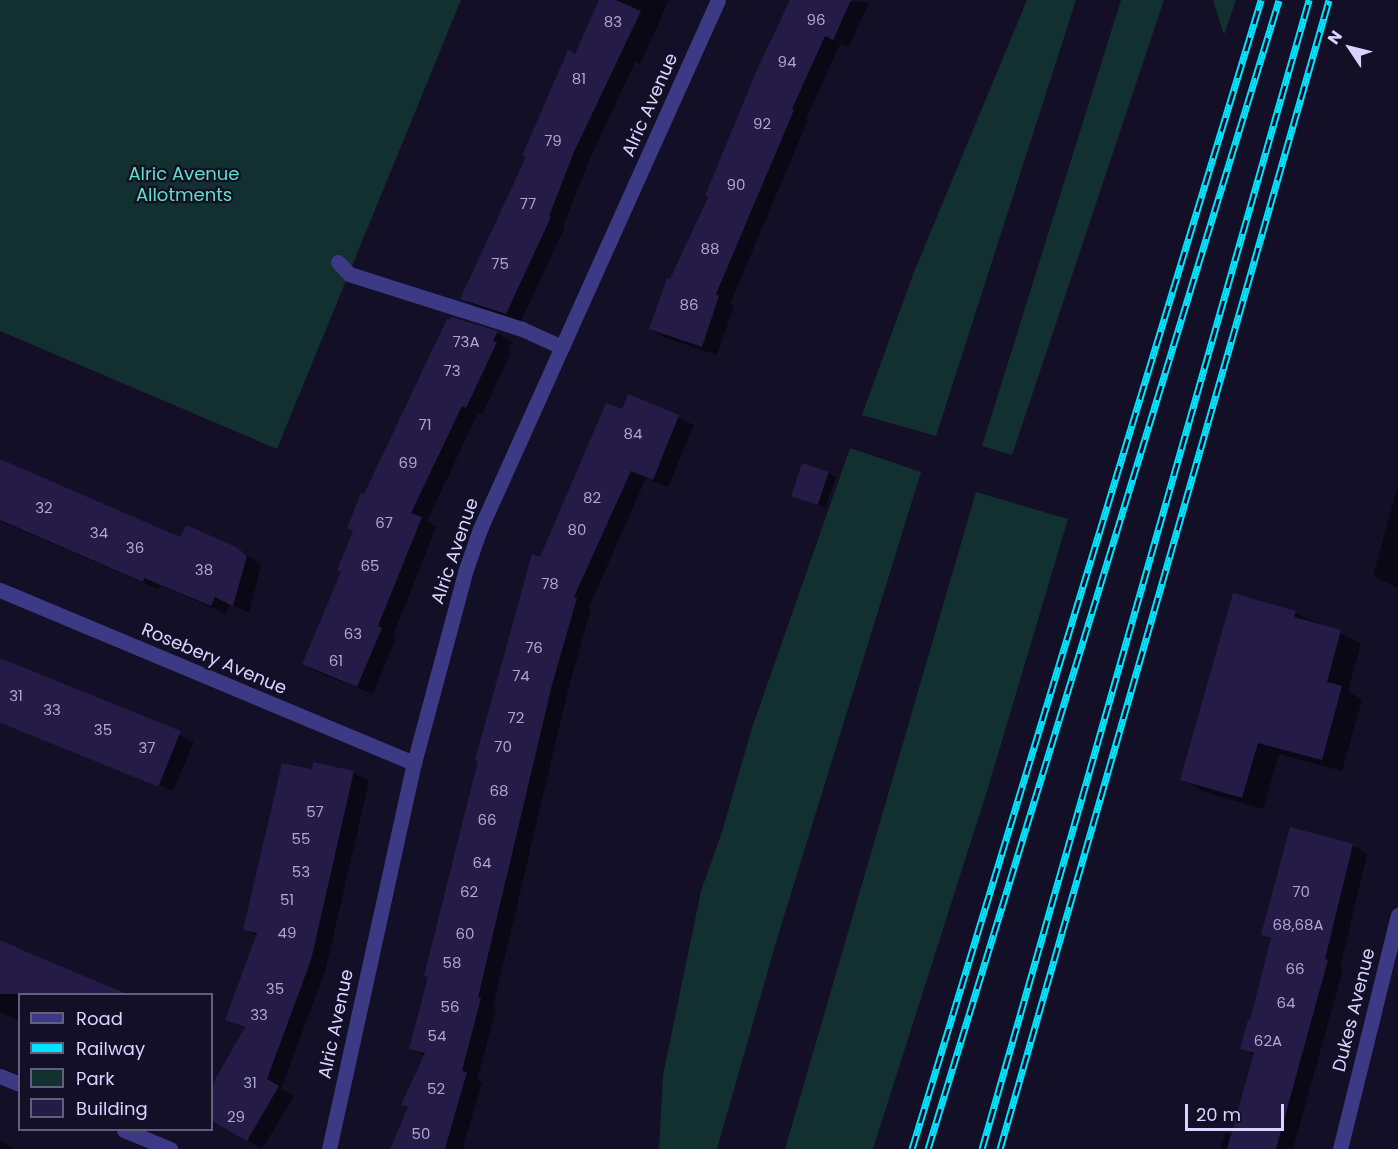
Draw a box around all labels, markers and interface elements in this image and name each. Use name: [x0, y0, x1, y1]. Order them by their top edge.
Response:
house number: 96: [807, 11, 825, 29]
house number: 83: [604, 13, 622, 31]
north arrow: [1320, 18, 1380, 78]
text: N: [1322, 26, 1348, 49]
street label: Alric Avenue: [618, 50, 682, 160]
house number: 94: [778, 53, 796, 71]
house number: 81: [572, 70, 586, 88]
house number: 92: [753, 115, 771, 133]
house number: 79: [544, 132, 562, 150]
park label: Alric Avenue Allotments: [128, 164, 240, 207]
house number: 90: [727, 176, 745, 194]
house number: 77: [520, 195, 536, 213]
house number: 88: [701, 240, 719, 258]
house number: 75: [491, 255, 509, 273]
house number: 86: [680, 296, 698, 314]
house number: 73A: [452, 333, 480, 351]
house number: 73: [443, 362, 461, 380]
house number: 71: [419, 416, 431, 434]
house number: 84: [624, 425, 642, 443]
house number: 69: [399, 454, 417, 472]
house number: 82: [583, 489, 601, 507]
street label: Alric Avenue: [427, 495, 483, 607]
house number: 32: [35, 499, 53, 517]
house number: 67: [375, 514, 393, 532]
house number: 80: [568, 521, 586, 539]
house number: 34: [90, 524, 108, 542]
house number: 36: [126, 539, 144, 557]
house number: 65: [361, 557, 379, 575]
house number: 38: [195, 561, 213, 579]
house number: 78: [541, 575, 559, 593]
street label: Rosebery Avenue: [138, 619, 290, 699]
house number: 63: [344, 625, 362, 643]
house number: 76: [525, 639, 543, 657]
house number: 61: [329, 652, 343, 670]
house number: 74: [512, 667, 530, 685]
house number: 31: [9, 687, 23, 705]
house number: 33: [43, 701, 61, 719]
house number: 72: [508, 709, 524, 727]
house number: 35: [94, 721, 112, 739]
house number: 70: [494, 738, 512, 756]
house number: 37: [138, 739, 156, 757]
house number: 68: [490, 782, 508, 800]
house number: 57: [306, 803, 324, 821]
house number: 66: [477, 811, 497, 829]
house number: 55: [292, 830, 310, 848]
house number: 64: [473, 854, 491, 872]
house number: 53: [292, 863, 310, 881]
house number: 62: [460, 883, 478, 901]
house number: 70: [1292, 883, 1310, 901]
house number: 51: [280, 891, 294, 909]
house number: 68,68A: [1272, 916, 1324, 934]
house number: 49: [278, 924, 296, 942]
house number: 60: [456, 925, 474, 943]
street label: Dukes Avenue: [1328, 946, 1380, 1074]
house number: 58: [443, 954, 461, 972]
house number: 66: [1285, 960, 1305, 978]
street label: Alric Avenue: [314, 967, 358, 1081]
house number: 35: [266, 980, 284, 998]
legend: [18, 993, 213, 1131]
house number: 64: [1277, 994, 1295, 1012]
house number: 56: [441, 998, 459, 1016]
text: Road: [76, 1006, 123, 1031]
house number: 33: [250, 1006, 268, 1024]
house number: 54: [428, 1027, 446, 1045]
house number: 62A: [1254, 1032, 1282, 1050]
text: Railway: [76, 1036, 145, 1061]
text: Park: [76, 1066, 115, 1091]
house number: 31: [243, 1074, 257, 1092]
house number: 52: [427, 1080, 445, 1098]
scale bar: [1188, 1092, 1287, 1130]
text: Building: [76, 1096, 148, 1121]
text: 20 m: [1196, 1102, 1241, 1127]
house number: 29: [227, 1108, 245, 1126]
house number: 50: [412, 1125, 430, 1143]

